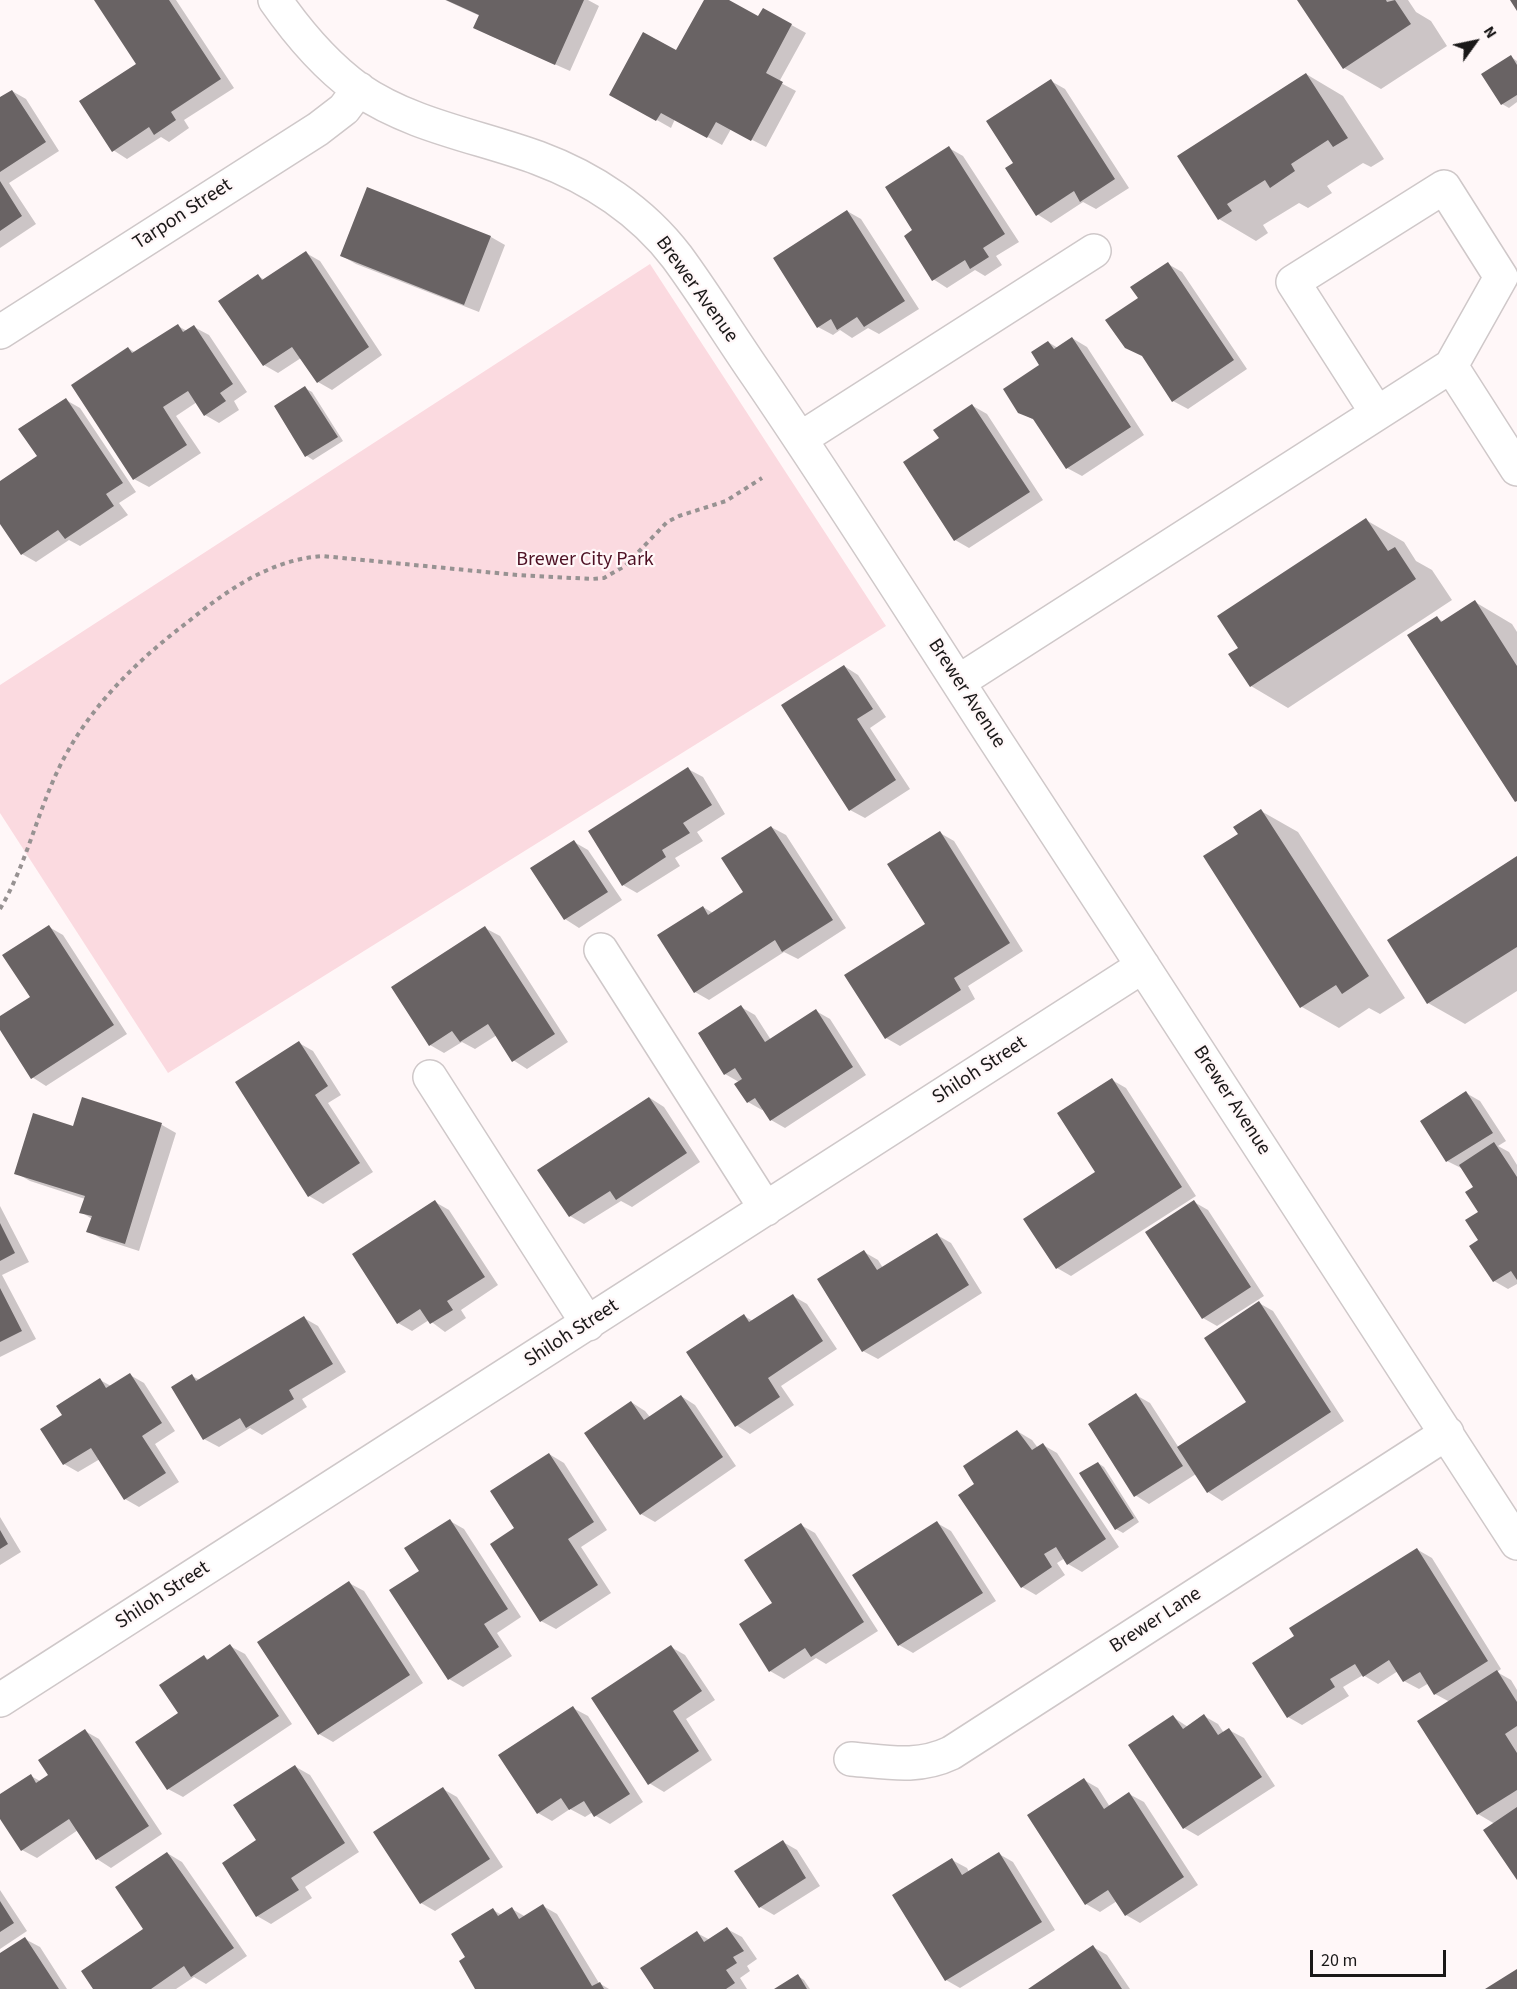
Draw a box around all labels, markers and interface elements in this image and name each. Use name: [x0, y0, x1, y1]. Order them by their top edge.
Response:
north arrow: [1445, 12, 1505, 72]
text: N: [1478, 22, 1502, 43]
street label: Tarpon Street: [129, 174, 237, 256]
street label: Brewer Avenue: [649, 232, 743, 348]
park label: Brewer City Park: [516, 549, 654, 573]
street label: Brewer Avenue: [922, 635, 1010, 753]
street label: Shiloh Street: [928, 1032, 1032, 1110]
street label: Brewer Avenue: [1187, 1042, 1275, 1160]
street label: Shiloh Street: [520, 1295, 624, 1373]
street label: Shiloh Street: [111, 1557, 215, 1635]
street label: Brewer Lane: [1106, 1583, 1206, 1659]
scale bar: [1313, 1938, 1450, 1976]
text: 20 m: [1321, 1948, 1357, 1973]

